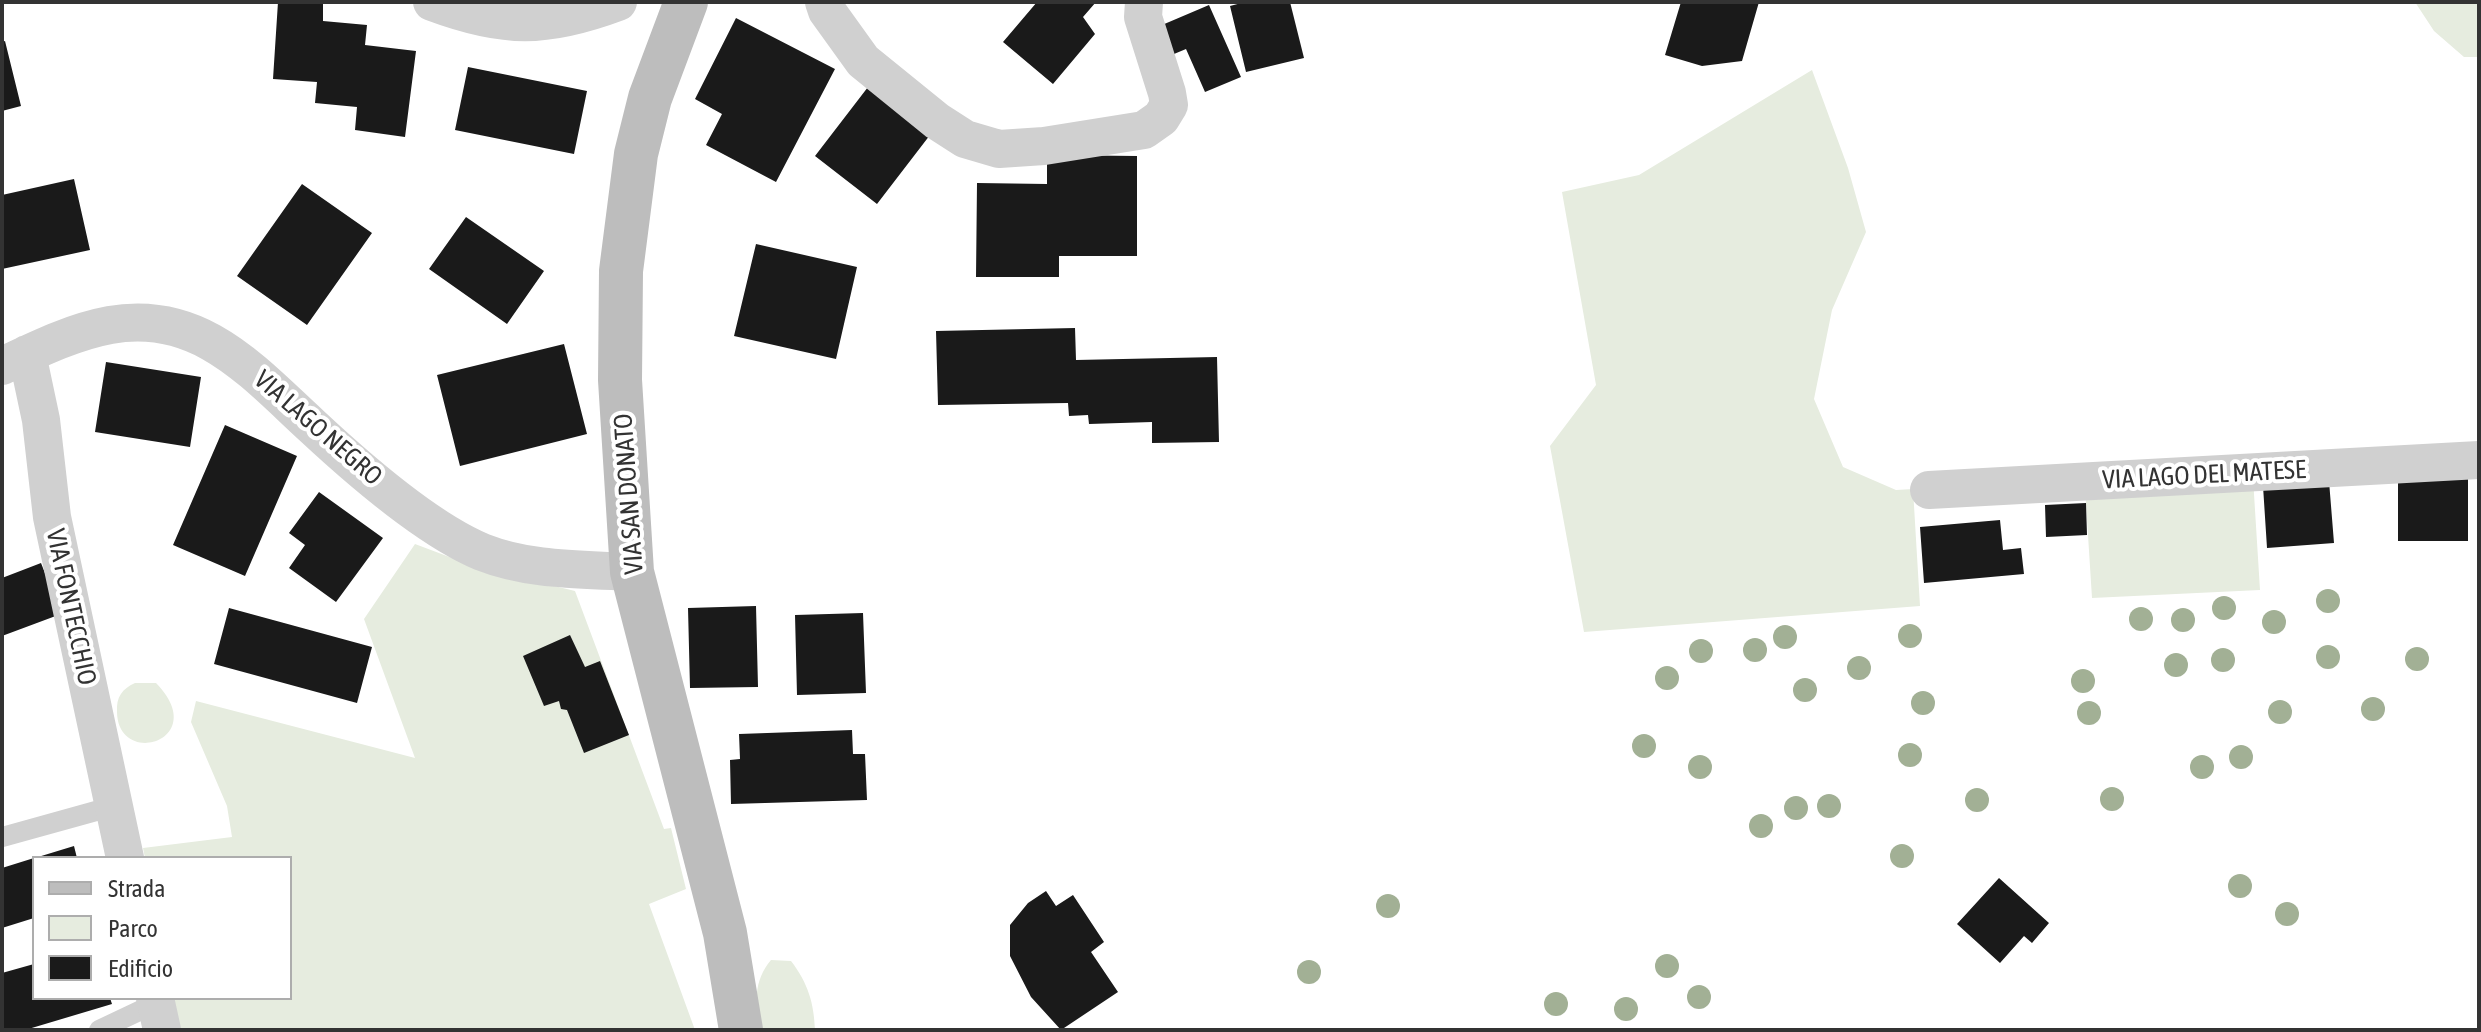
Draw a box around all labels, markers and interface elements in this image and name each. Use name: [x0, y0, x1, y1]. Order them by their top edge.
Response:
street label: VIA LAGO NEGRO: [248, 364, 388, 492]
street label: VIA SAN DONATO: [608, 413, 650, 575]
street label: VIA LAGO DEL MATESE: [2101, 454, 2307, 496]
street label: VIA FONTECCHIO: [39, 526, 103, 688]
legend: [32, 856, 292, 1000]
text: Strada: [108, 875, 165, 902]
text: Parco: [108, 915, 158, 942]
text: Edificio: [108, 955, 173, 982]

